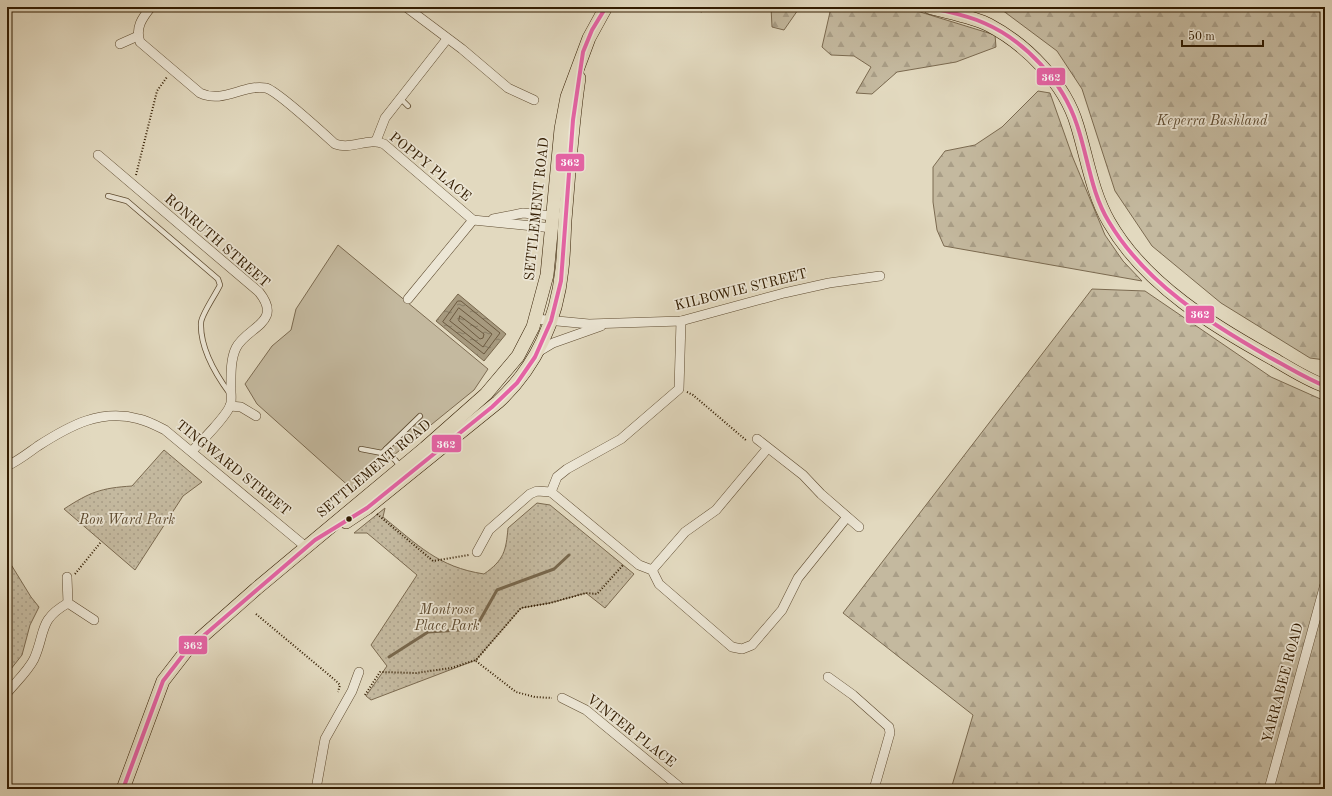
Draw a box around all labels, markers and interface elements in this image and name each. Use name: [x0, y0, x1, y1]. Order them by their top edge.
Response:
scale bar: [1182, 22, 1263, 48]
text: 50 m: [1188, 30, 1215, 43]
line badge: 362: [1036, 67, 1066, 86]
text: 362: [1041, 73, 1061, 84]
park label: Keperra Bushland: [1156, 114, 1268, 129]
street label: POPPY PLACE: [387, 130, 473, 204]
street label: SETTLEMENT ROAD: [523, 137, 551, 281]
line badge: 362: [555, 153, 585, 172]
text: 362: [560, 158, 580, 169]
street label: RONRUTH STREET: [162, 192, 272, 290]
street label: KILBOWIE STREET: [673, 267, 809, 313]
line badge: 362: [1185, 305, 1215, 324]
text: 362: [1190, 310, 1210, 321]
street label: SETTLEMENT ROAD: [314, 417, 434, 521]
street label: TINGWARD STREET: [173, 418, 293, 518]
line badge: 362: [431, 434, 462, 453]
text: 362: [436, 440, 456, 451]
park label: Ron Ward Park: [78, 513, 175, 527]
unlabelled marker: [344, 514, 354, 524]
park label: Montrose Place Park: [413, 603, 480, 633]
street label: YARRABEE ROAD: [1260, 621, 1306, 744]
line badge: 362: [178, 635, 208, 655]
text: 362: [183, 641, 203, 652]
street label: VINTER PLACE: [584, 692, 678, 770]

